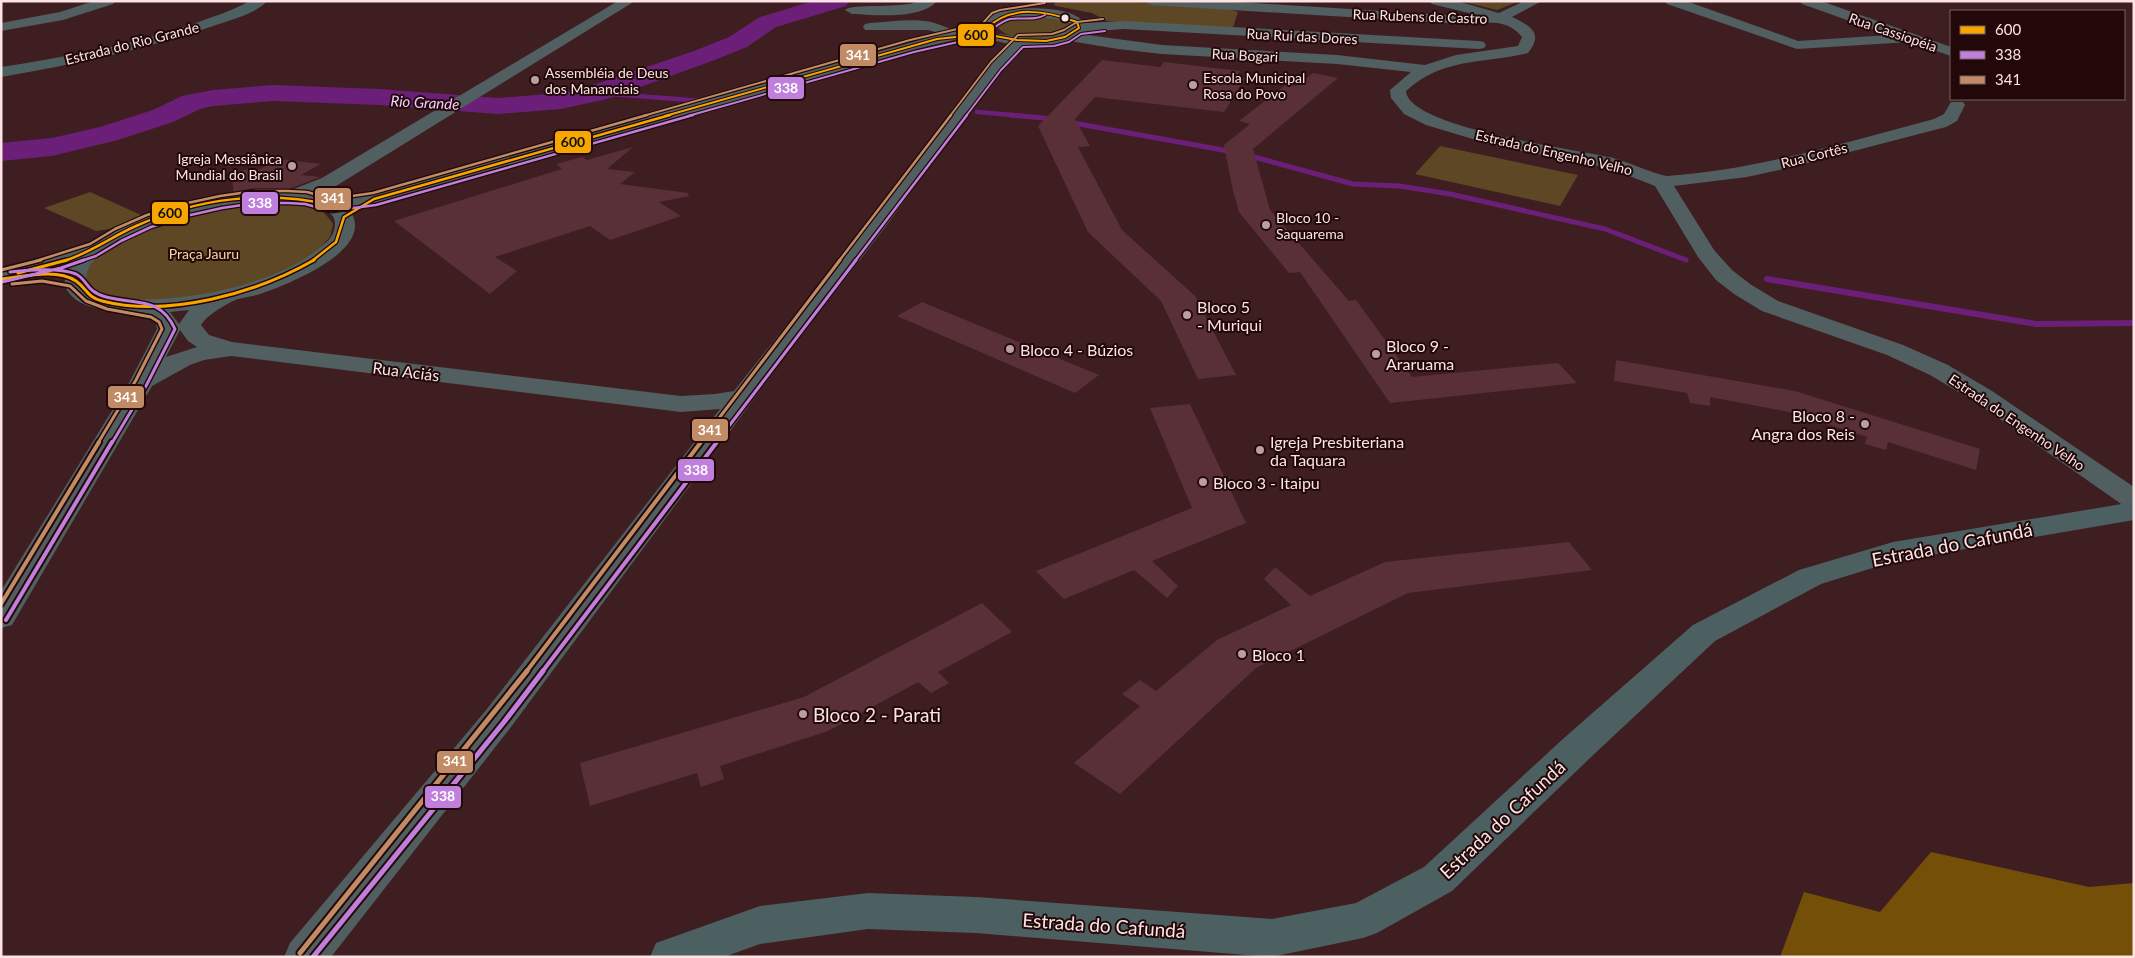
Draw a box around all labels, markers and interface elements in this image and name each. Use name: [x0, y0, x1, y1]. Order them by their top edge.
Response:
street label: Rua Rubens de Castro: [1352, 5, 1488, 27]
street label: Rua Cassiopéia: [1847, 9, 1939, 55]
legend: [1950, 10, 2125, 100]
unlabelled marker: [1060, 13, 1070, 23]
street label: Estrada do Rio Grande: [63, 18, 201, 68]
text: 600: [1995, 20, 2021, 38]
line badge: 600: [957, 23, 995, 47]
street label: Rua Rui das Dores: [1246, 25, 1358, 47]
text: 600: [964, 26, 988, 43]
line badge: 341: [839, 43, 877, 67]
street label: Rua Bogari: [1211, 45, 1279, 65]
text: 338: [1995, 45, 2021, 63]
text: 341: [846, 46, 870, 63]
place label: Assembléia de Deus dos Mananciais: [545, 64, 669, 97]
place label: Escola Municipal Rosa do Povo: [1203, 69, 1305, 102]
text: 341: [1995, 70, 2021, 88]
marker: Assembléia de Deus dos Mananciais: [529, 74, 541, 86]
line badge: 338: [767, 76, 805, 100]
text: 338: [774, 79, 798, 96]
marker: Escola Municipal Rosa do Povo: [1187, 79, 1199, 91]
water label: Rio Grande: [390, 91, 460, 113]
street label: Estrada do Engenho Velho: [1474, 126, 1634, 178]
line badge: 600: [554, 130, 592, 154]
text: 600: [561, 133, 585, 150]
street label: Rua Cortês: [1779, 139, 1849, 171]
place label: Igreja Messiânica Mundial do Brasil: [176, 150, 282, 183]
marker: Igreja Messiânica Mundial do Brasil: [286, 160, 298, 172]
line badge: 341: [314, 187, 352, 211]
text: 341: [321, 189, 345, 206]
line badge: 338: [241, 191, 279, 215]
text: 338: [248, 194, 272, 211]
line badge: 600: [151, 201, 189, 225]
text: 600: [158, 204, 182, 221]
place label: Bloco 10 - Saquarema: [1276, 209, 1344, 242]
marker: Bloco 10 - Saquarema: [1260, 219, 1272, 231]
park label: Praça Jauru: [169, 245, 239, 262]
place label: Bloco 5 - Muriqui: [1197, 297, 1262, 334]
marker: Bloco 5 - Muriqui: [1181, 309, 1193, 321]
place label: Bloco 9 - Araruama: [1386, 336, 1454, 373]
place label: Bloco 4 - Búzios: [1020, 340, 1133, 359]
marker: Bloco 4 - Búzios: [1004, 343, 1016, 355]
marker: Bloco 9 - Araruama: [1370, 348, 1382, 360]
street label: Rua Aciás: [372, 357, 441, 385]
street label: Estrada do Engenho Velho: [1946, 370, 2088, 474]
line badge: 341: [107, 385, 145, 409]
text: 341: [114, 388, 138, 405]
place label: Bloco 8 - Angra dos Reis: [1751, 406, 1855, 443]
line badge: 341: [691, 418, 729, 442]
marker: Bloco 8 - Angra dos Reis: [1859, 418, 1871, 430]
text: 341: [698, 421, 722, 438]
place label: Igreja Presbiteriana da Taquara: [1270, 432, 1404, 469]
marker: Igreja Presbiteriana da Taquara: [1254, 444, 1266, 456]
line badge: 338: [677, 458, 715, 482]
text: 338: [684, 461, 708, 478]
place label: Bloco 3 - Itaipu: [1213, 473, 1320, 492]
marker: Bloco 3 - Itaipu: [1197, 476, 1209, 488]
street label: Estrada do Cafundá: [1870, 517, 2034, 571]
place label: Bloco 1: [1252, 645, 1305, 664]
marker: Bloco 1: [1236, 648, 1248, 660]
place label: Bloco 2 - Parati: [813, 703, 941, 726]
marker: Bloco 2 - Parati: [797, 708, 809, 720]
line badge: 341: [436, 750, 474, 774]
text: 341: [443, 752, 467, 769]
street label: Estrada do Cafundá: [1434, 755, 1570, 883]
line badge: 338: [424, 785, 462, 809]
text: 338: [431, 787, 455, 804]
street label: Estrada do Cafundá: [1022, 908, 1186, 942]

